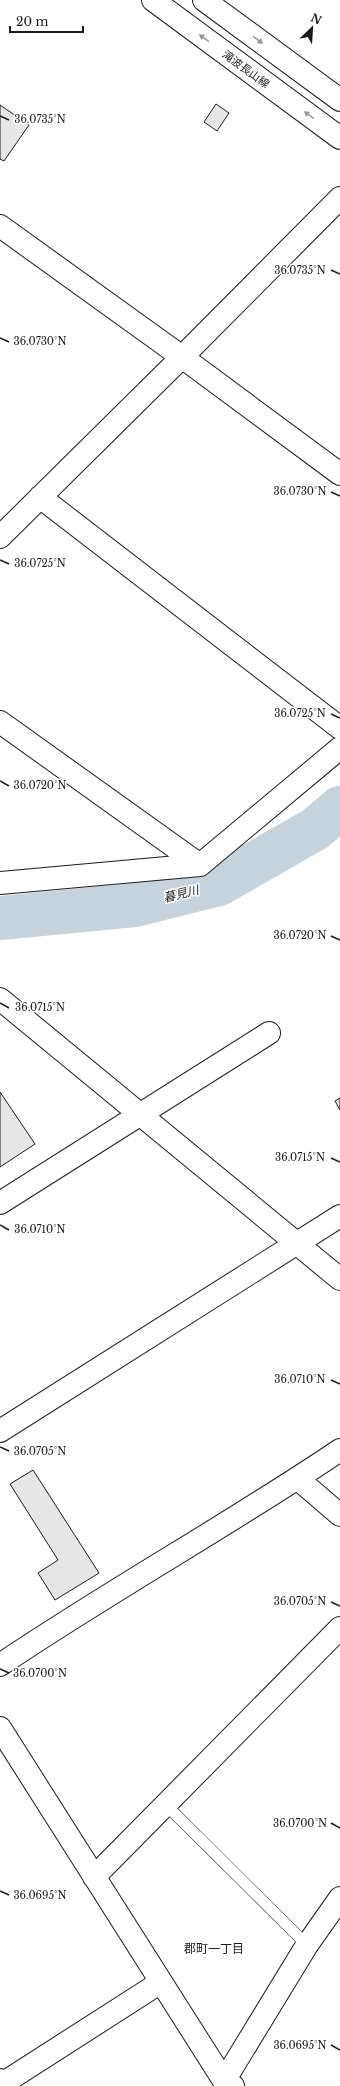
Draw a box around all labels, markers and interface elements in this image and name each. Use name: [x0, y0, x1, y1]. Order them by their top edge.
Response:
scale bar: [10, 8, 83, 34]
north arrow: [292, 8, 332, 48]
text: N: [309, 10, 324, 28]
text: 20 m: [16, 14, 48, 29]
one-way arrow: [199, 34, 209, 42]
one-way arrow: [253, 36, 263, 44]
street label: 滝波長山線: [220, 47, 272, 91]
one-way arrow: [303, 111, 314, 119]
text: 36.0735°N: [14, 113, 66, 126]
text: 36.0735°N: [274, 264, 326, 277]
text: 36.0730°N: [14, 335, 66, 348]
text: 36.0730°N: [274, 485, 326, 498]
text: 36.0725°N: [14, 557, 66, 570]
text: 36.0725°N: [274, 707, 326, 720]
text: 36.0720°N: [14, 779, 66, 792]
water label: 暮見川: [162, 881, 202, 905]
text: 36.0720°N: [274, 929, 326, 942]
text: 36.0715°N: [15, 1001, 65, 1014]
text: 36.0715°N: [275, 1151, 325, 1164]
text: 36.0710°N: [14, 1223, 66, 1236]
text: 36.0710°N: [274, 1373, 326, 1386]
text: 36.0705°N: [14, 1445, 66, 1458]
text: 36.0705°N: [274, 1595, 326, 1608]
text: 36.0700°N: [13, 1667, 67, 1680]
text: 36.0700°N: [273, 1817, 327, 1830]
text: 36.0695°N: [13, 1889, 67, 1902]
district label: 郡町一丁目: [184, 1941, 244, 1956]
text: 36.0695°N: [273, 2039, 327, 2052]

